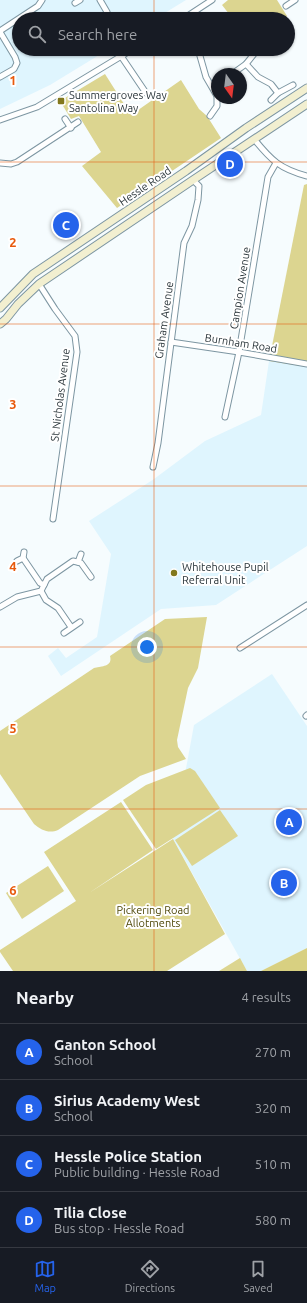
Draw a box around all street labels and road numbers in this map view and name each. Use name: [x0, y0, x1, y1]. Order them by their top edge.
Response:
street label: Hessle Road: [117, 164, 173, 208]
street label: Campion Avenue: [228, 246, 252, 330]
street label: Graham Avenue: [153, 280, 175, 360]
street label: Burnham Road: [204, 331, 278, 355]
street label: St Nicholas Avenue: [48, 348, 72, 442]

